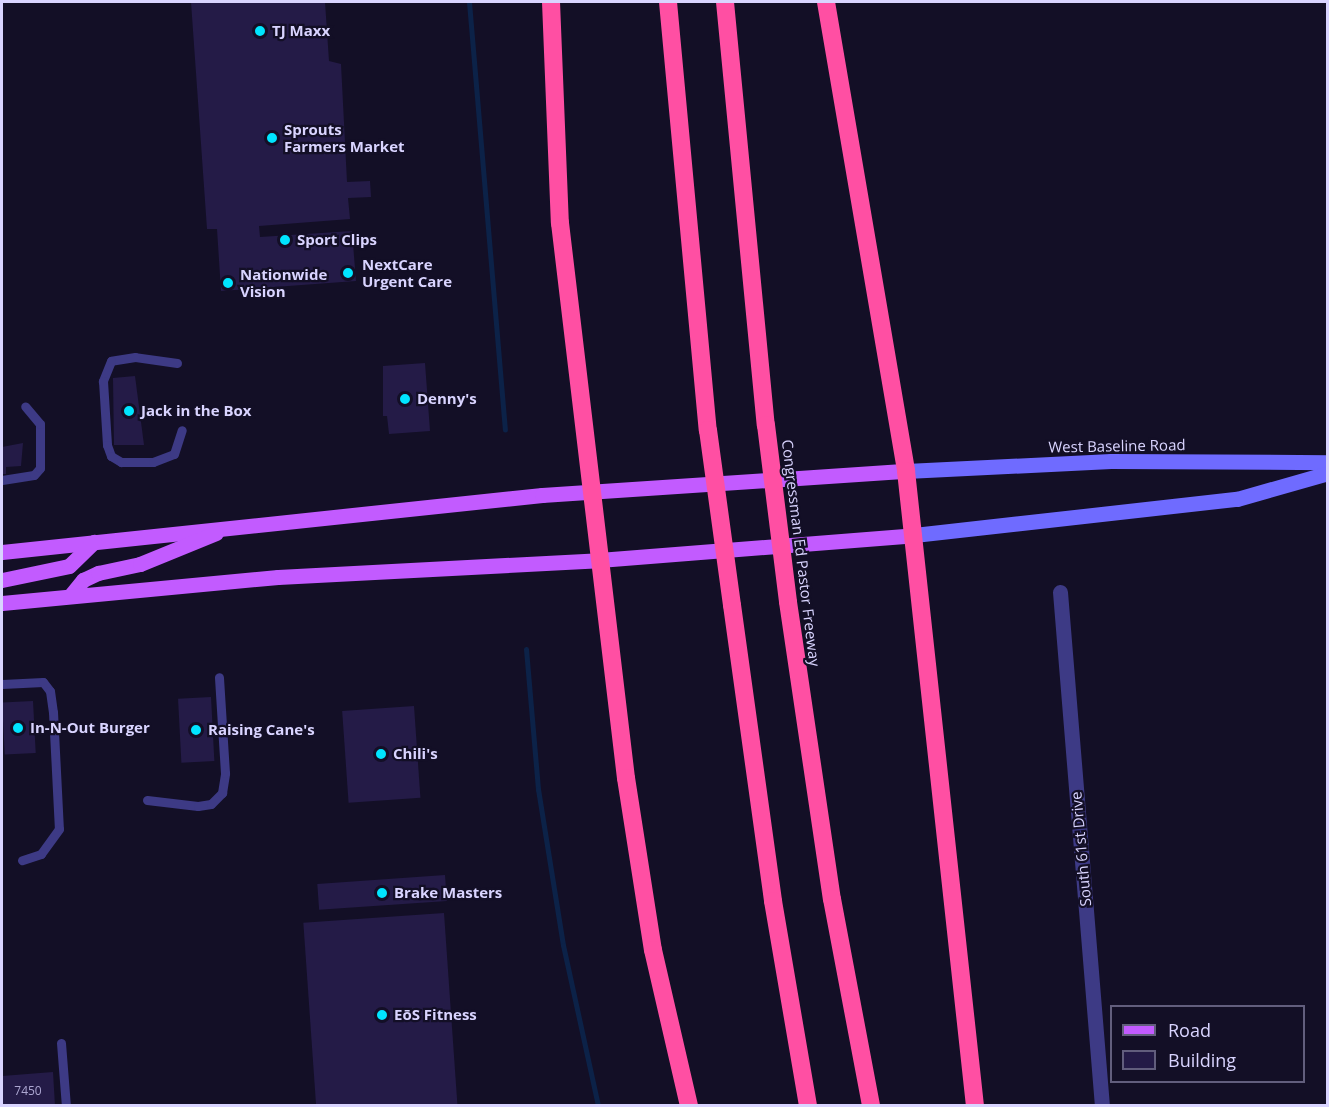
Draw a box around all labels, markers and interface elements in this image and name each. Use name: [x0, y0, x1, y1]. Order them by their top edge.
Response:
place label: TJ Maxx: [272, 22, 330, 40]
marker: TJ Maxx: [253, 24, 267, 38]
place label: Sprouts Farmers Market: [284, 120, 405, 155]
marker: Sprouts Farmers Market: [265, 131, 279, 145]
place label: Sport Clips: [297, 231, 377, 249]
marker: Sport Clips: [278, 233, 292, 247]
place label: NextCare Urgent Care: [362, 255, 452, 290]
marker: NextCare Urgent Care: [339, 264, 357, 282]
place label: Nationwide Vision: [240, 265, 327, 300]
marker: Nationwide Vision: [221, 276, 235, 290]
place label: Denny's: [417, 390, 477, 408]
marker: Denny's: [398, 392, 412, 406]
place label: Jack in the Box: [141, 402, 251, 420]
marker: Jack in the Box: [122, 404, 136, 418]
street label: West Baseline Road: [1048, 436, 1186, 456]
street label: Congressman Ed Pastor Freeway: [778, 439, 824, 667]
place label: In-N-Out Burger: [30, 719, 150, 737]
marker: In-N-Out Burger: [11, 721, 25, 735]
place label: Raising Cane's: [208, 721, 315, 739]
marker: Raising Cane's: [189, 723, 203, 737]
place label: Chili's: [393, 745, 438, 763]
marker: Chili's: [374, 747, 388, 761]
street label: South 61st Drive: [1067, 791, 1095, 907]
place label: Brake Masters: [394, 884, 502, 902]
marker: Brake Masters: [375, 886, 389, 900]
legend: [1110, 1005, 1305, 1083]
place label: EōS Fitness: [394, 1006, 477, 1024]
marker: EōS Fitness: [375, 1008, 389, 1022]
text: Road: [1168, 1018, 1211, 1042]
text: Building: [1168, 1048, 1236, 1072]
house number: 7450: [14, 1084, 42, 1098]

